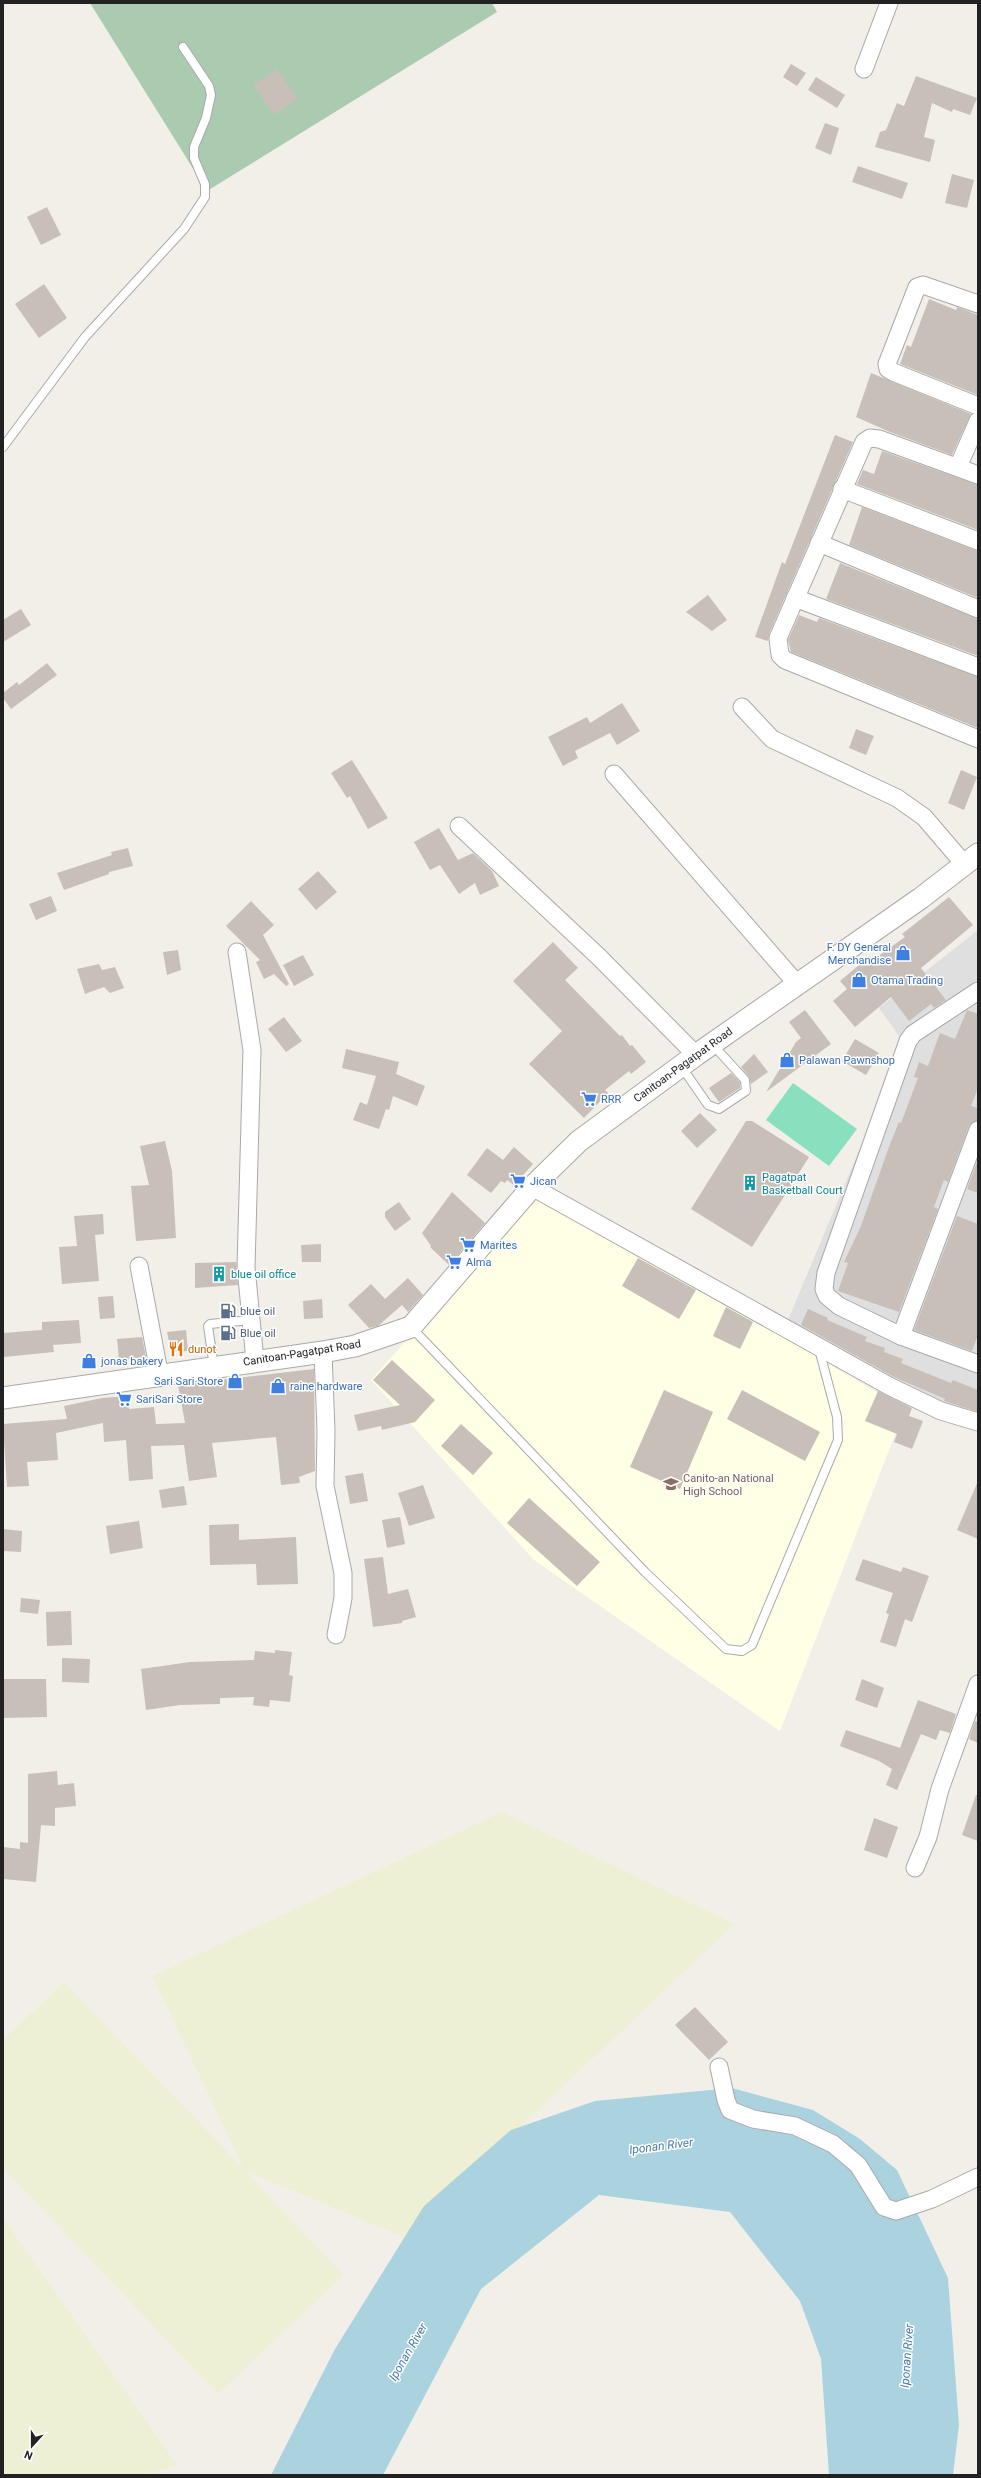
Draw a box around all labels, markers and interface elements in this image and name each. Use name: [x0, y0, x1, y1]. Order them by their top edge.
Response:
place label: F. DY General Merchandise: [827, 941, 891, 967]
shop icon: F. DY General Merchandise: [894, 944, 912, 962]
shop icon: Otama Trading: [850, 971, 868, 989]
place label: Otama Trading: [871, 974, 943, 987]
street label: Canitoan-Pagatpat Road: [631, 1025, 735, 1105]
shop icon: Palawan Pawnshop: [778, 1051, 796, 1069]
place label: Palawan Pawnshop: [799, 1054, 895, 1067]
supermarket icon: RRR: [580, 1090, 598, 1108]
place label: RRR: [601, 1093, 622, 1106]
place label: Pagatpat Basketball Court: [762, 1171, 843, 1197]
supermarket icon: Jican: [509, 1172, 527, 1190]
building icon: Pagatpat Basketball Court: [741, 1174, 759, 1192]
place label: Jican: [530, 1175, 557, 1188]
supermarket icon: Marites: [459, 1236, 477, 1254]
place label: Marites: [480, 1239, 517, 1252]
supermarket icon: Alma: [445, 1253, 463, 1271]
place label: Alma: [466, 1256, 491, 1269]
building icon: blue oil office: [210, 1265, 228, 1283]
place label: blue oil office: [231, 1268, 296, 1281]
fuel station icon: blue oil: [219, 1302, 237, 1320]
place label: blue oil: [240, 1305, 275, 1318]
fuel station icon: Blue oil: [219, 1324, 237, 1342]
place label: Blue oil: [240, 1327, 276, 1340]
street label: Canitoan-Pagatpat Road: [242, 1337, 362, 1369]
restaurant icon: dunot: [167, 1340, 185, 1358]
place label: dunot: [188, 1343, 217, 1356]
shop icon: jonas bakery: [80, 1352, 98, 1370]
place label: jonas bakery: [100, 1355, 164, 1368]
shop icon: Sari Sari Store: [226, 1372, 244, 1390]
place label: Sari Sari Store: [154, 1375, 223, 1388]
shop icon: raine hardware: [269, 1377, 287, 1395]
place label: raine hardware: [290, 1380, 363, 1393]
supermarket icon: SariSari Store: [115, 1390, 133, 1408]
place label: SariSari Store: [136, 1393, 202, 1406]
place label: Canito-an National High School: [683, 1472, 774, 1498]
school or university icon: Canito-an National High School: [662, 1475, 680, 1493]
water label: Iponan River: [628, 2135, 695, 2157]
water label: Iponan River: [386, 2320, 431, 2383]
water label: Iponan River: [898, 2322, 916, 2388]
north arrow: [12, 2426, 52, 2466]
text: N: [22, 2447, 35, 2462]

